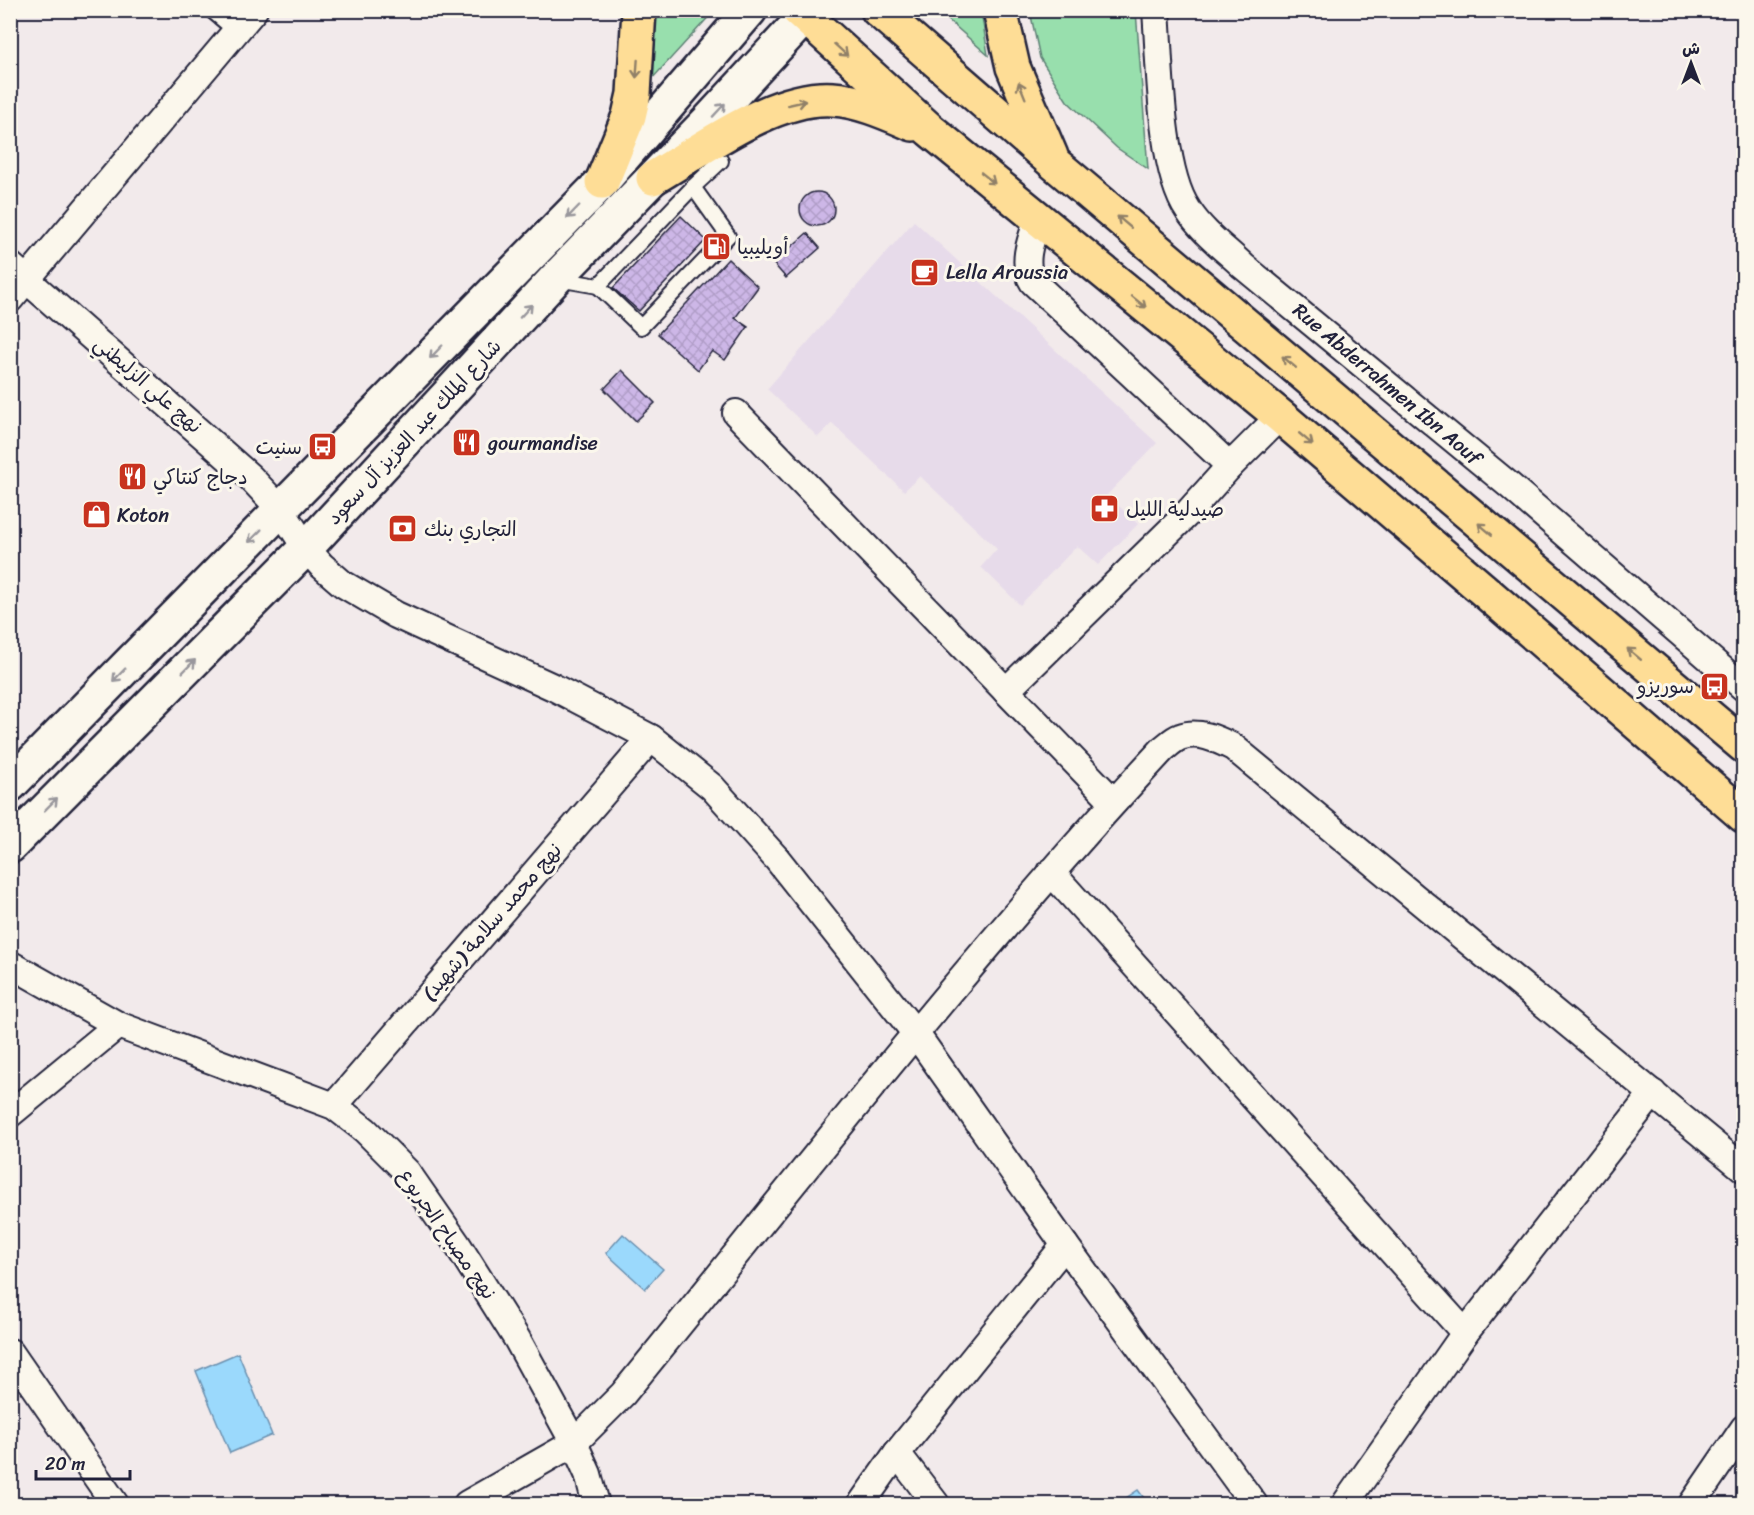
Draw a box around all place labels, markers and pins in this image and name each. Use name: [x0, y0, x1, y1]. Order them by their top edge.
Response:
place label: أويليبيا: [737, 230, 788, 265]
fuel station icon: أويليبيا: [700, 231, 732, 263]
place label: Lella Aroussia: [946, 255, 1068, 290]
cafe icon: Lella Aroussia: [909, 256, 941, 288]
place label: gourmandise: [486, 426, 598, 461]
restaurant icon: gourmandise: [451, 427, 483, 459]
place label: سنيت: [256, 430, 302, 465]
bus stop icon: سنيت: [307, 431, 339, 463]
place label: دجاج كنتاكي: [153, 460, 248, 495]
restaurant icon: دجاج كنتاكي: [116, 461, 148, 493]
place label: صيدلية الليل: [1126, 492, 1224, 527]
pharmacy icon: صيدلية الليل: [1089, 493, 1121, 525]
place label: Koton: [117, 498, 169, 533]
shop icon: Koton: [80, 499, 112, 531]
place label: التجاري بنك: [424, 512, 517, 547]
bank icon: التجاري بنك: [387, 513, 419, 545]
place label: سوريزو: [1636, 669, 1694, 704]
bus stop icon: سوريزو: [1699, 670, 1731, 702]

